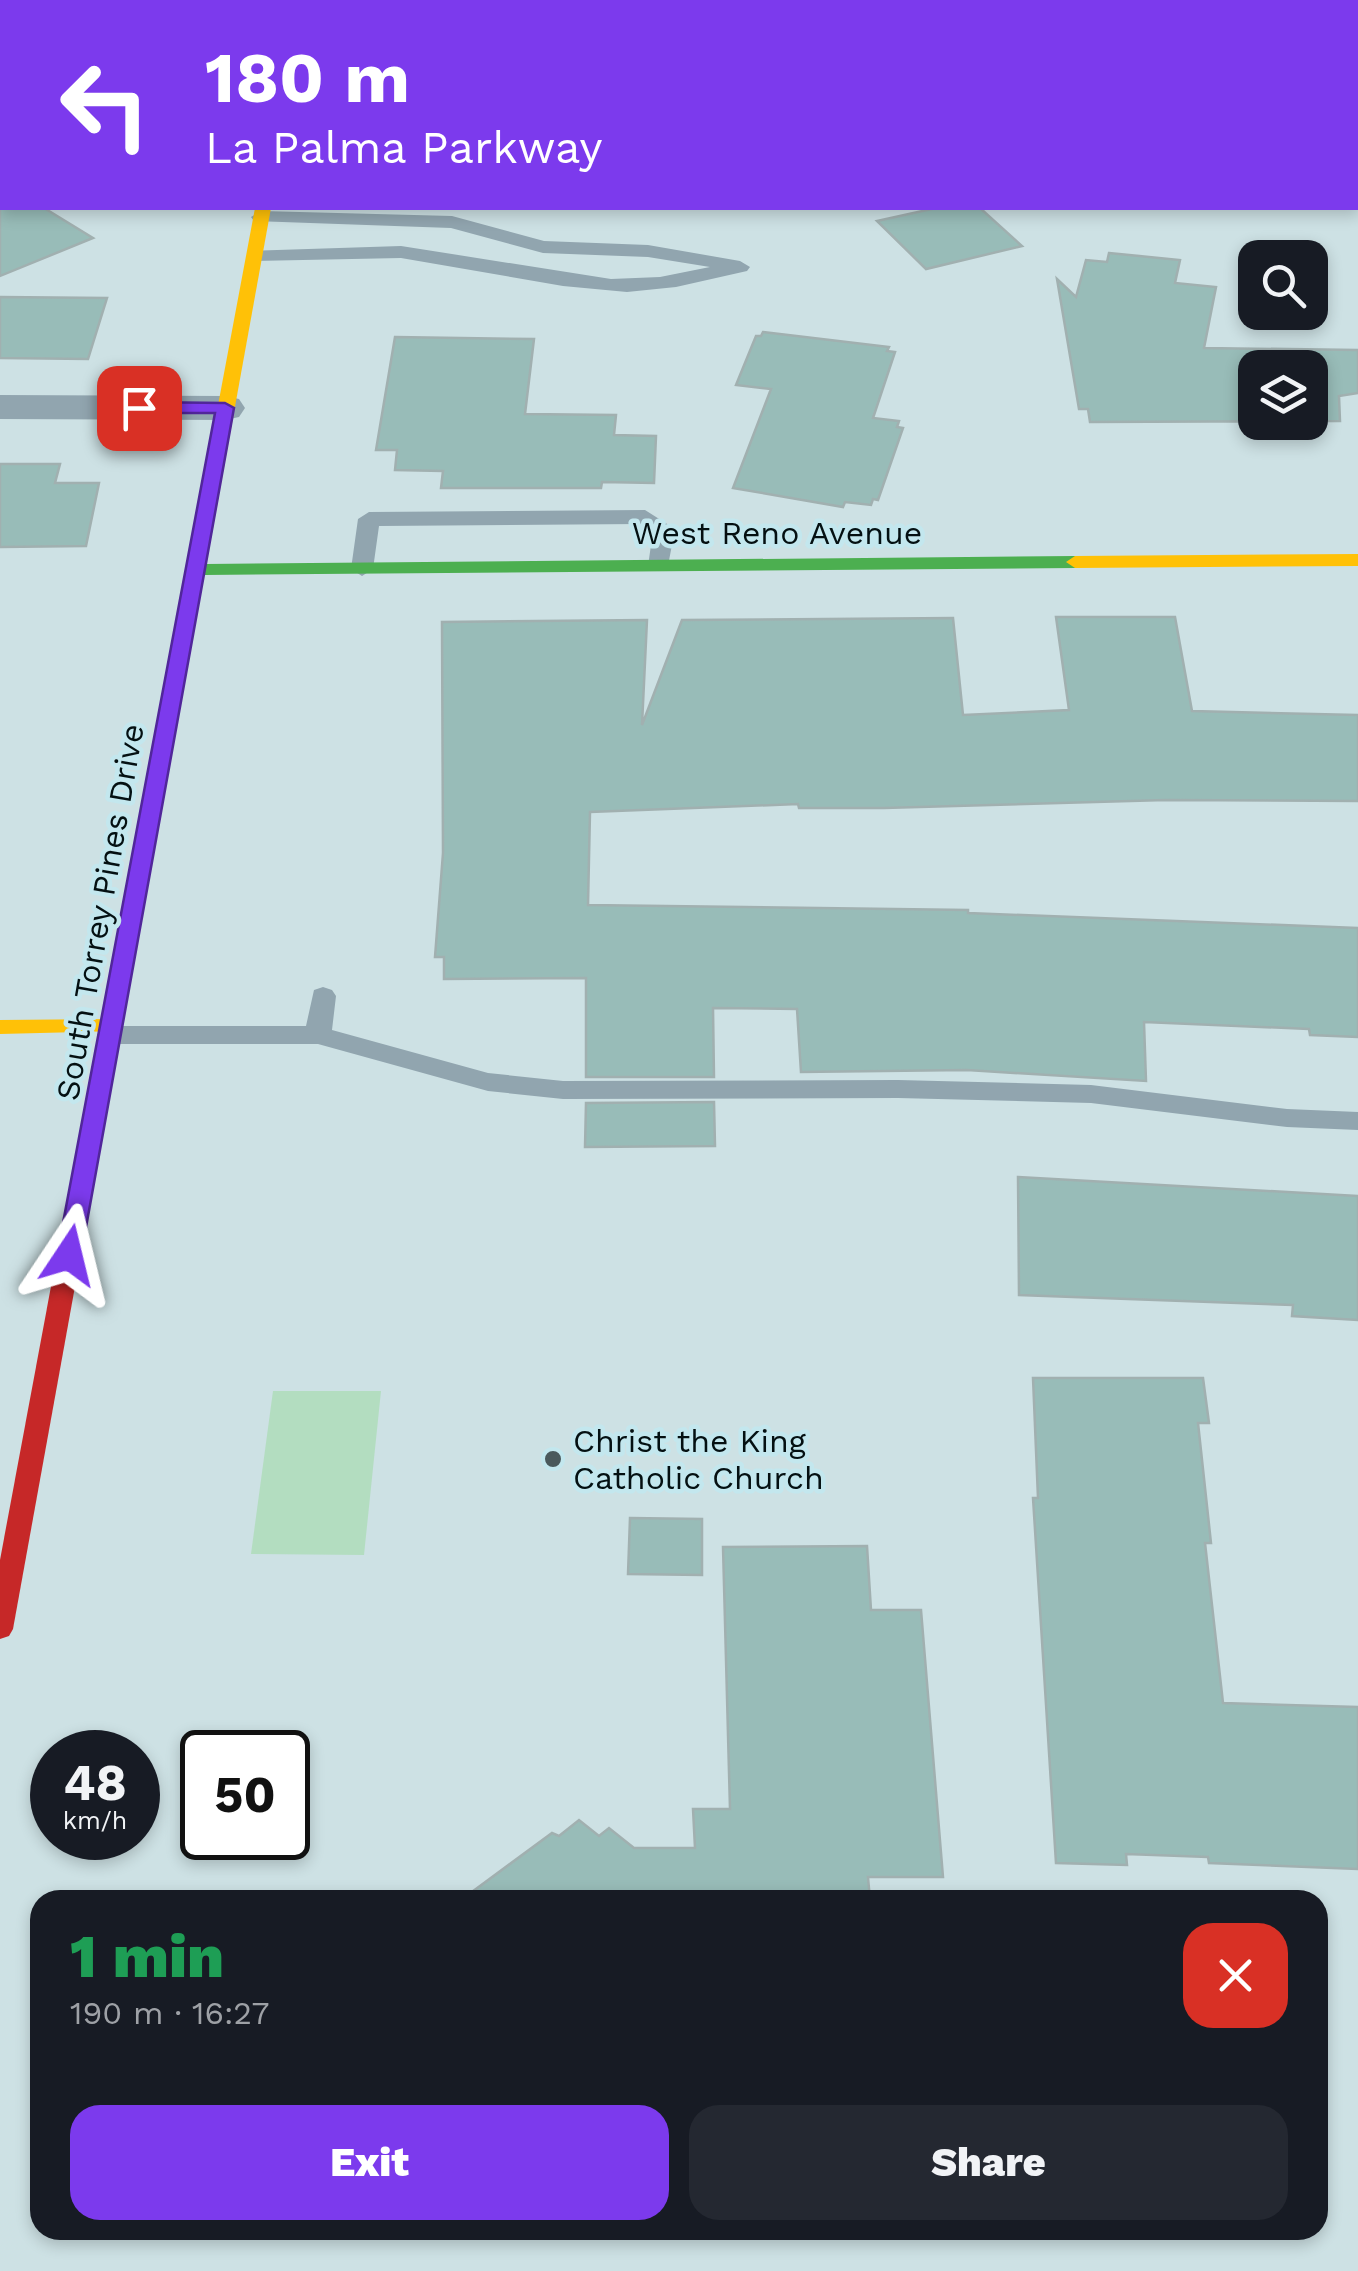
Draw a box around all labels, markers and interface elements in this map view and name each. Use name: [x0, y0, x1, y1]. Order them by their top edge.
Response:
text: 180 m: [205, 37, 410, 119]
icon: left: [40, 40, 170, 170]
text: La Palma Parkway: [205, 121, 602, 174]
map controls: [1238, 240, 1328, 440]
button: search: [1238, 240, 1328, 330]
button: layers: [1238, 350, 1328, 440]
pin: [97, 366, 182, 451]
icon: arrive: [112, 381, 167, 436]
street label: West Reno Avenue: [632, 514, 922, 552]
street label: South Torrey Pines Drive: [48, 721, 152, 1103]
position arrow: [17, 1203, 121, 1307]
place label: Christ the King Catholic Church: [573, 1422, 824, 1497]
marker: Christ the King Catholic Church: [542, 1448, 564, 1470]
speed limit sign: 50: [180, 1730, 310, 1860]
text: 48: [63, 1753, 127, 1812]
text: km/h: [63, 1806, 127, 1835]
text: 1 min: [70, 1921, 224, 1992]
button: close: [1183, 1923, 1288, 2028]
text: 190 m · 16:27: [70, 1994, 269, 2032]
button: Exit: [70, 2105, 669, 2220]
button: Share: [689, 2105, 1288, 2220]

